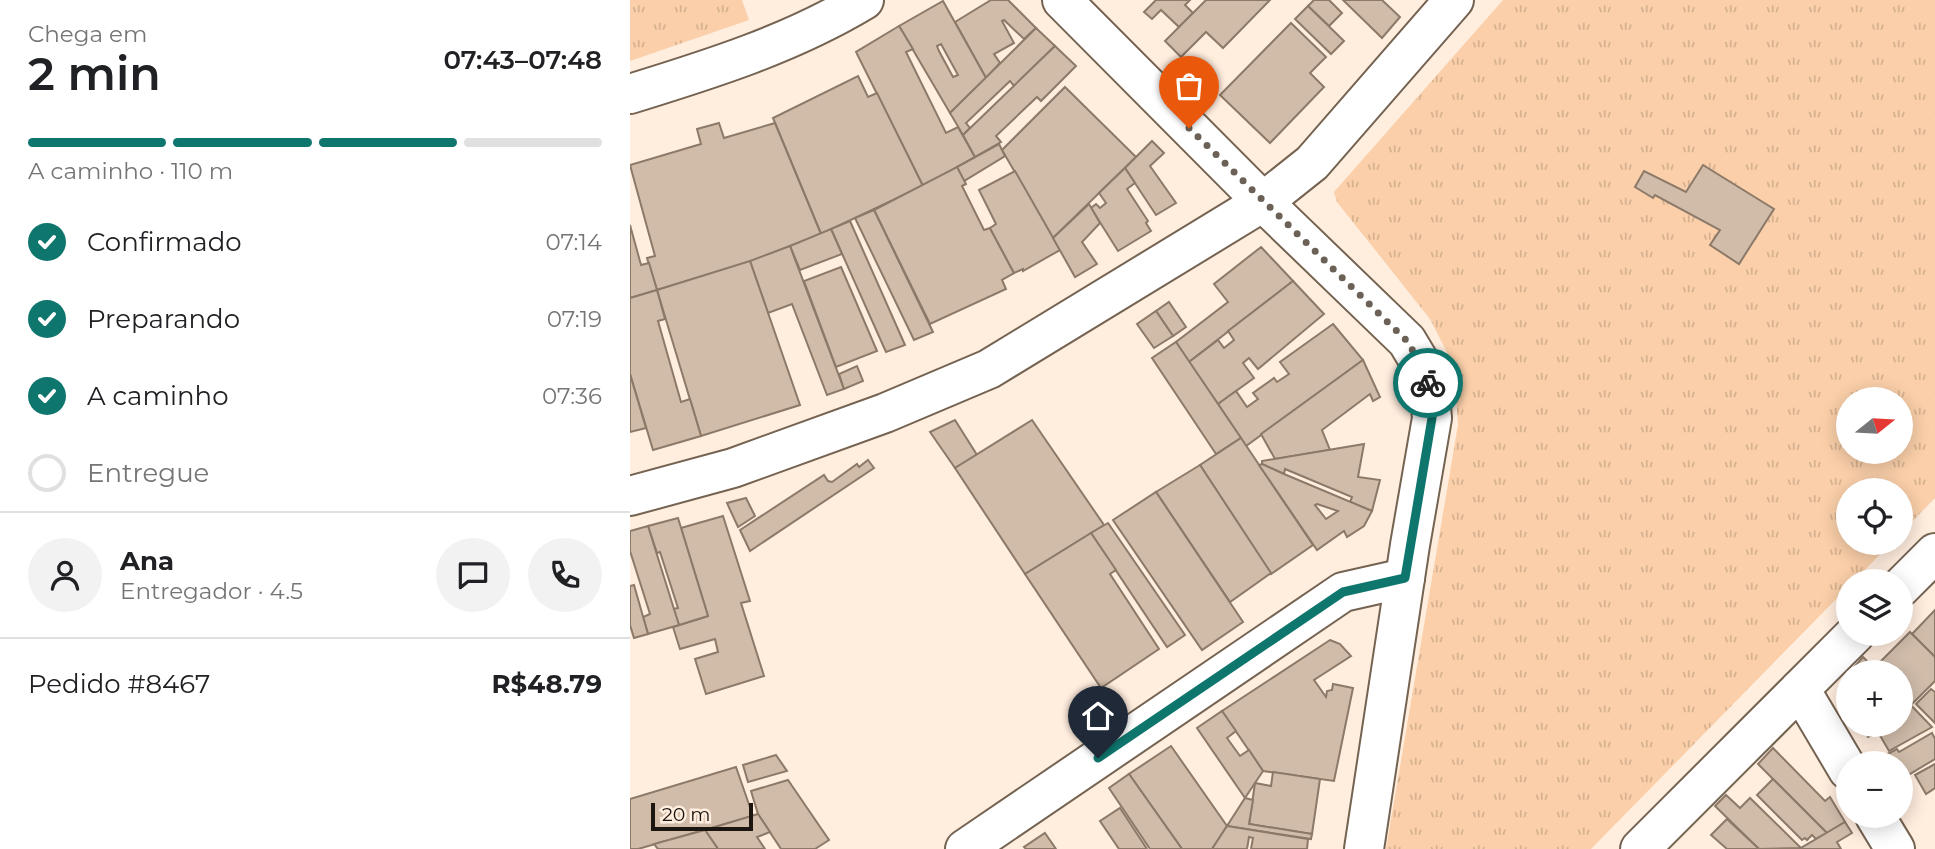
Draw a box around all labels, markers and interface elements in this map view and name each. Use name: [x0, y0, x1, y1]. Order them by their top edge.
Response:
text: Chega em: [28, 20, 147, 48]
text: 07:43–07:48: [443, 44, 602, 76]
text: 2 min: [28, 45, 161, 102]
pin: [1159, 56, 1219, 128]
icon: bag: [1170, 67, 1208, 105]
text: A caminho · 110 m: [28, 157, 233, 185]
icon: check: [28, 223, 66, 261]
text: Confirmado: [87, 226, 242, 258]
text: 07:14: [545, 228, 602, 256]
icon: check: [28, 300, 66, 338]
text: Preparando: [87, 303, 240, 335]
text: 07:19: [547, 305, 602, 333]
courier: [1393, 348, 1463, 418]
icon: bike: [1409, 364, 1447, 402]
icon: check: [28, 377, 66, 415]
text: A caminho: [87, 380, 228, 412]
text: 07:36: [542, 382, 602, 410]
north arrow: [1836, 387, 1913, 464]
map controls: [1836, 387, 1913, 828]
text: Entregue: [87, 457, 209, 489]
button: locate: [1836, 478, 1913, 555]
button: person: [28, 538, 102, 612]
button: chat: [436, 538, 510, 612]
button: phone: [528, 538, 602, 612]
text: Ana: [120, 545, 174, 577]
button: layers: [1836, 569, 1913, 646]
text: Entregador · 4.5: [120, 577, 303, 605]
button: +: [1836, 660, 1913, 737]
text: Pedido #8467: [28, 668, 210, 700]
text: R$48.79: [491, 668, 602, 700]
pin: [1068, 686, 1128, 758]
icon: home: [1079, 697, 1117, 735]
button: −: [1836, 751, 1913, 828]
scale bar: [651, 800, 752, 832]
text: 20 m: [662, 803, 710, 826]

